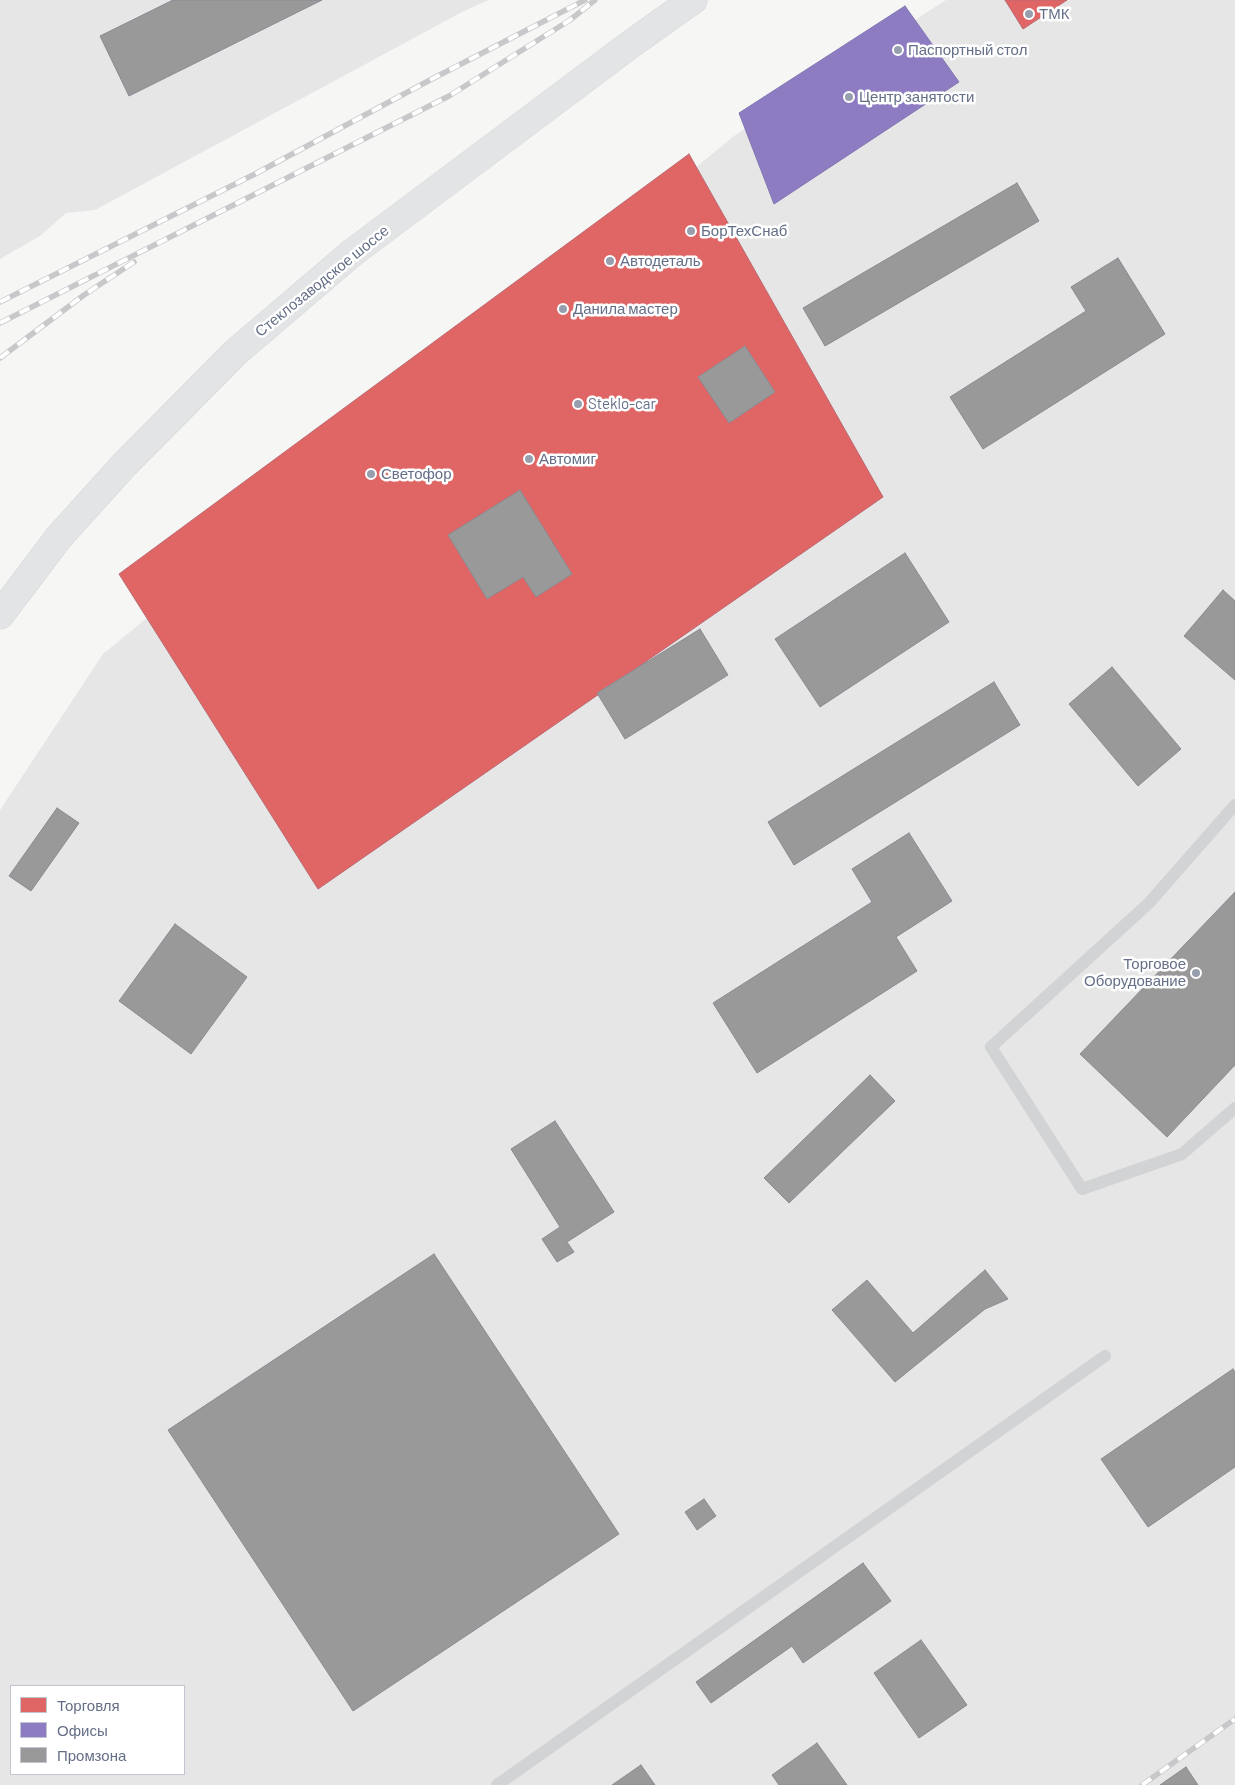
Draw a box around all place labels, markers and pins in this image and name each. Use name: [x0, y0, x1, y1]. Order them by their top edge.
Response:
place label: ТМК: [1039, 5, 1069, 23]
marker: ТМК: [1023, 8, 1035, 20]
place label: Паспортный стол: [908, 41, 1027, 59]
marker: Паспортный стол: [892, 44, 904, 56]
place label: Центр занятости: [859, 88, 974, 106]
marker: Центр занятости: [843, 91, 855, 103]
place label: БорТехСнаб: [701, 222, 787, 240]
marker: БорТехСнаб: [685, 225, 697, 237]
place label: Автодеталь: [620, 252, 701, 270]
marker: Автодеталь: [604, 255, 616, 267]
place label: Данила мастер: [573, 300, 678, 318]
marker: Данила мастер: [557, 303, 569, 315]
place label: Steklo-car: [588, 395, 656, 413]
marker: Steklo-car: [572, 398, 584, 410]
place label: Автомиг: [539, 450, 596, 468]
marker: Автомиг: [523, 453, 535, 465]
place label: Светофор: [381, 465, 452, 483]
marker: Светофор: [365, 468, 377, 480]
place label: Торговое Оборудование: [1084, 955, 1186, 990]
marker: Торговое Оборудование: [1190, 967, 1202, 979]

